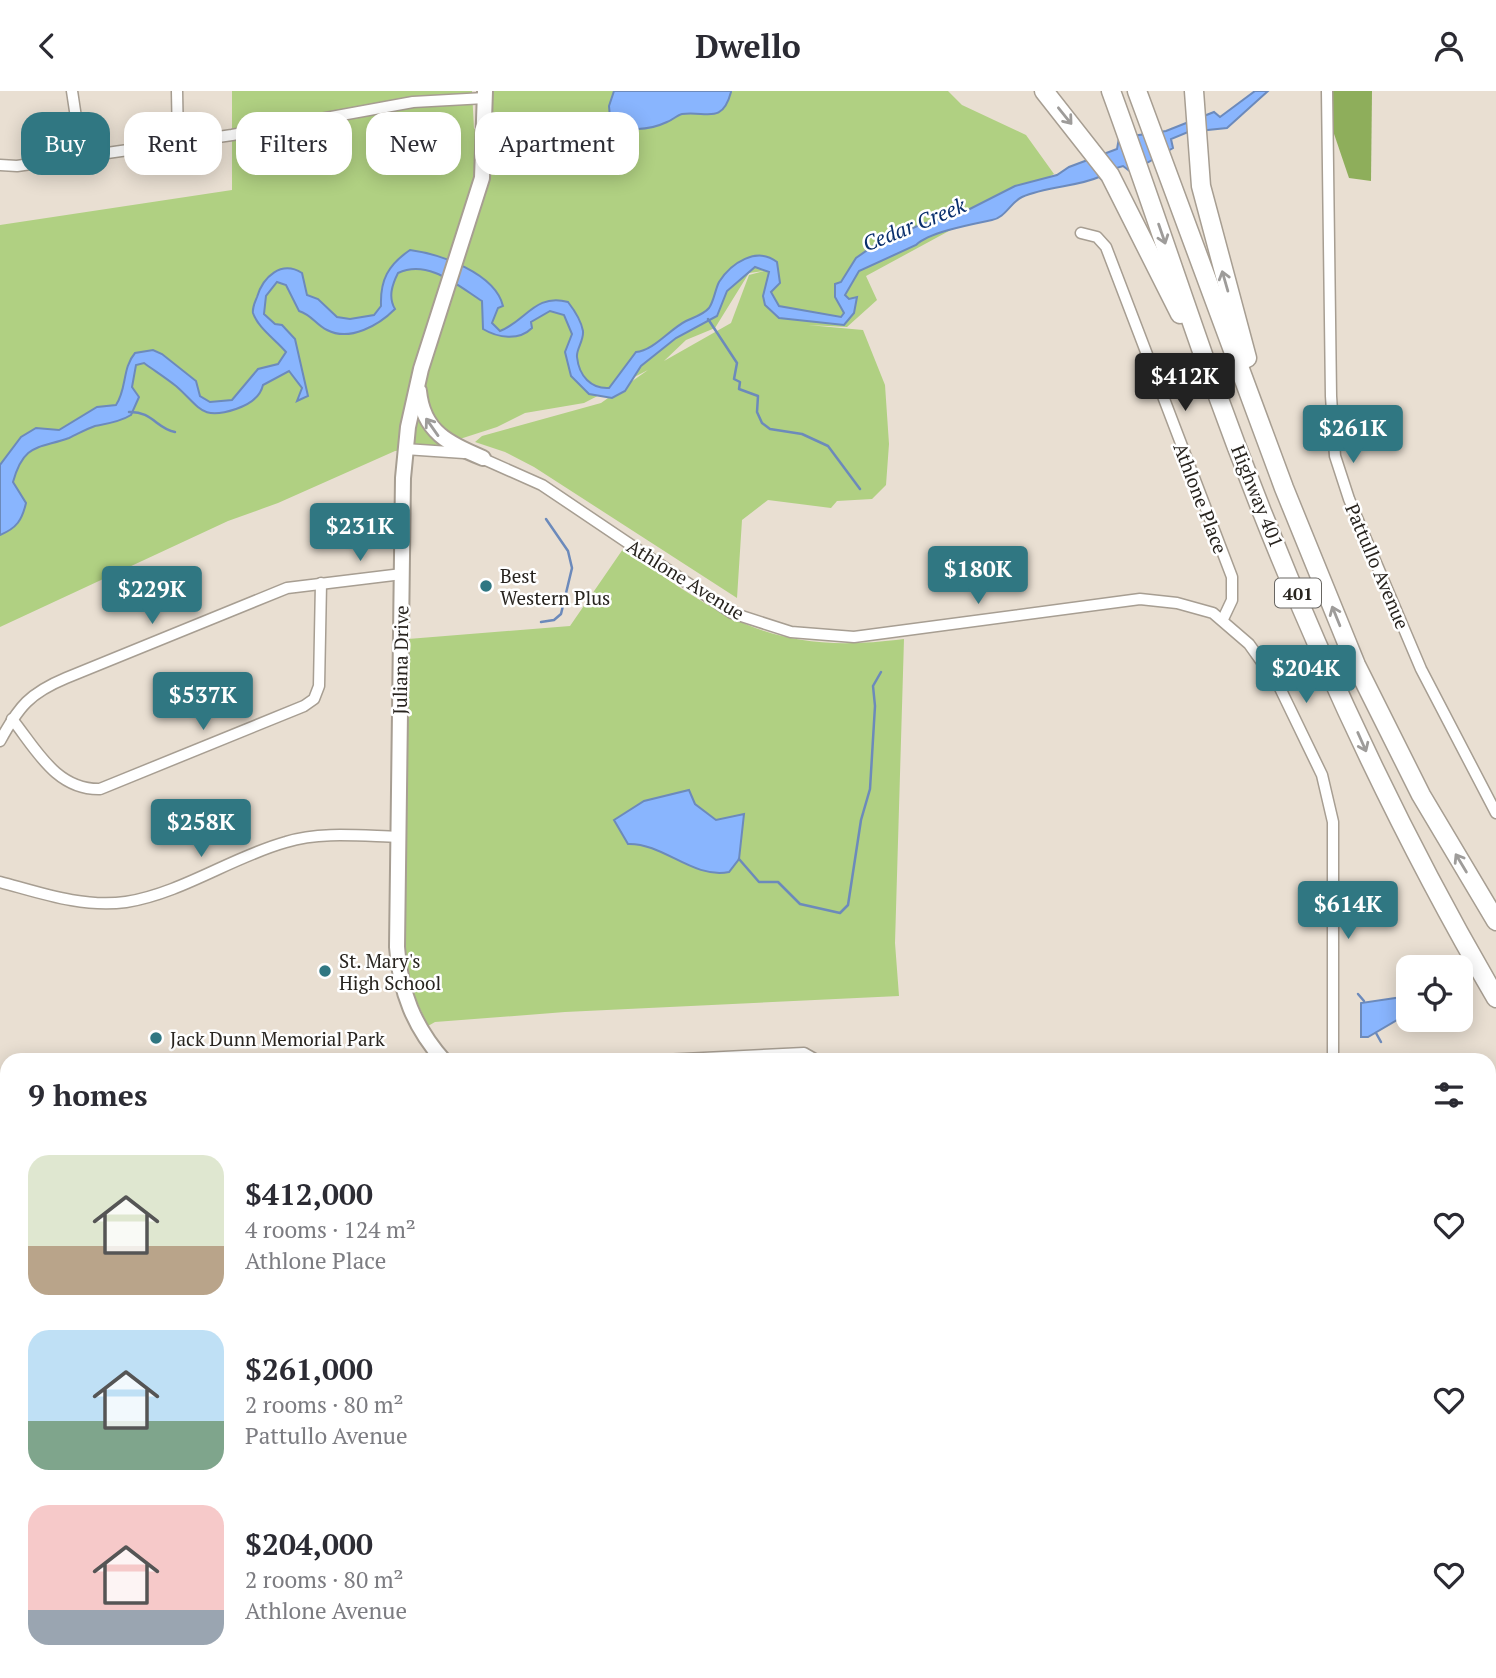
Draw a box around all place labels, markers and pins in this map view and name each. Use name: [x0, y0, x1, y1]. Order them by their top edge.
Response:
pin: $412K: [1136, 353, 1234, 413]
pin: $261K: [1304, 405, 1402, 465]
pin: $231K: [311, 503, 409, 563]
pin: $180K: [929, 547, 1027, 606]
place label: Best Western Plus: [500, 563, 610, 610]
pin: $229K: [103, 567, 201, 626]
marker: Best Western Plus: [478, 578, 494, 594]
pin: $204K: [1257, 645, 1355, 705]
pin: $537K: [154, 673, 252, 732]
pin: $258K: [152, 799, 250, 859]
pin: $614K: [1299, 881, 1397, 941]
place label: St. Mary's High School: [339, 948, 441, 995]
marker: St. Mary's High School: [317, 963, 333, 979]
place label: Jack Dunn Memorial Park: [170, 1026, 385, 1051]
marker: Jack Dunn Memorial Park: [148, 1030, 164, 1046]

